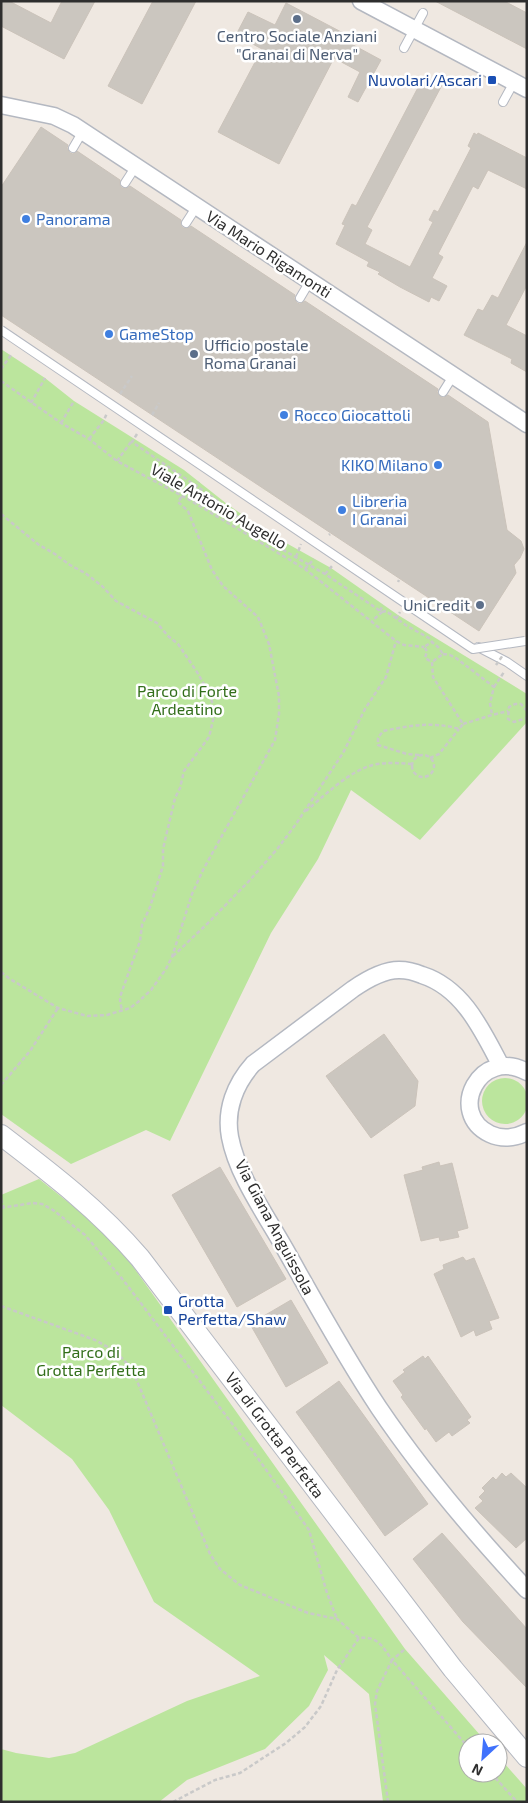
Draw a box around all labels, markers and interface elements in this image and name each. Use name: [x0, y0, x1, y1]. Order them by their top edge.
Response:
marker: Centro Sociale Anziani "Granai di Nerva": [291, 13, 303, 25]
place label: Centro Sociale Anziani "Granai di Nerva": [217, 26, 377, 63]
place label: Nuvolari/Ascari: [368, 70, 482, 89]
marker: Nuvolari/Ascari: [486, 74, 498, 86]
street label: Via Mario Rigamonti: [203, 206, 336, 301]
place label: Panorama: [36, 209, 111, 228]
marker: Panorama: [20, 213, 32, 225]
place label: GameStop: [119, 324, 194, 343]
marker: GameStop: [103, 328, 115, 340]
place label: Ufficio postale Roma Granai: [204, 335, 309, 372]
marker: Ufficio postale Roma Granai: [188, 348, 200, 360]
place label: Rocco Giocattoli: [294, 405, 411, 424]
marker: Rocco Giocattoli: [278, 409, 290, 421]
place label: KIKO Milano: [341, 455, 428, 474]
street label: Viale Antonio Augello: [148, 459, 291, 552]
marker: KIKO Milano: [432, 459, 444, 471]
place label: Libreria I Granai: [352, 491, 407, 528]
marker: Libreria I Granai: [336, 504, 348, 516]
place label: UniCredit: [403, 595, 470, 614]
marker: UniCredit: [474, 599, 486, 611]
park label: Parco di Forte Ardeatino: [137, 681, 237, 718]
street label: Via Giana Anguissola: [232, 1156, 319, 1298]
place label: Grotta Perfetta/Shaw: [178, 1291, 286, 1328]
marker: Grotta Perfetta/Shaw: [162, 1304, 174, 1316]
park label: Parco di Grotta Perfetta: [36, 1342, 146, 1379]
street label: Via di Grotta Perfetta: [222, 1368, 329, 1501]
north arrow: [458, 1733, 508, 1783]
text: N: [469, 1760, 485, 1780]

